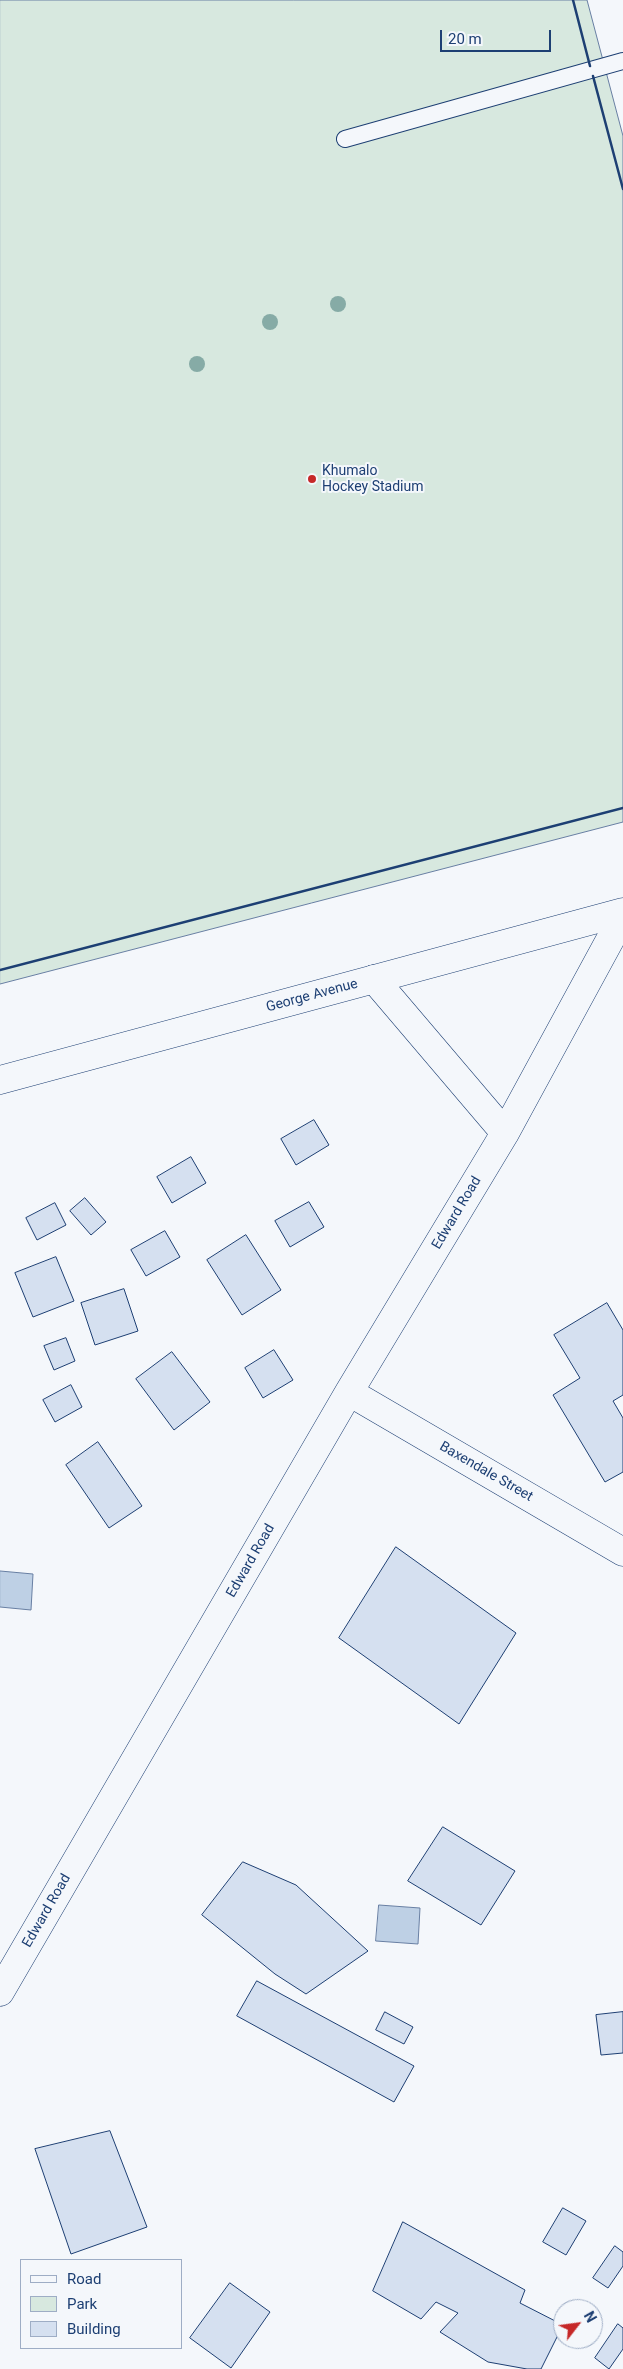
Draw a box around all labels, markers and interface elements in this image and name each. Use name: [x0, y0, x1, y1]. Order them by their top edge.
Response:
scale bar: [443, 20, 554, 52]
text: 20 m: [448, 30, 482, 48]
place label: Khumalo Hockey Stadium: [322, 463, 423, 496]
marker: Khumalo Hockey Stadium: [306, 473, 318, 485]
street label: George Avenue: [264, 976, 360, 1016]
street label: Edward Road: [429, 1174, 485, 1252]
street label: Baxendale Street: [436, 1438, 536, 1506]
street label: Edward Road: [223, 1521, 279, 1601]
street label: Edward Road: [19, 1871, 75, 1951]
legend: [20, 2259, 182, 2349]
text: Road: [67, 2270, 101, 2288]
text: Park: [67, 2295, 97, 2313]
north arrow: [553, 2299, 603, 2349]
text: N: [581, 2309, 600, 2325]
text: Building: [67, 2320, 121, 2338]

